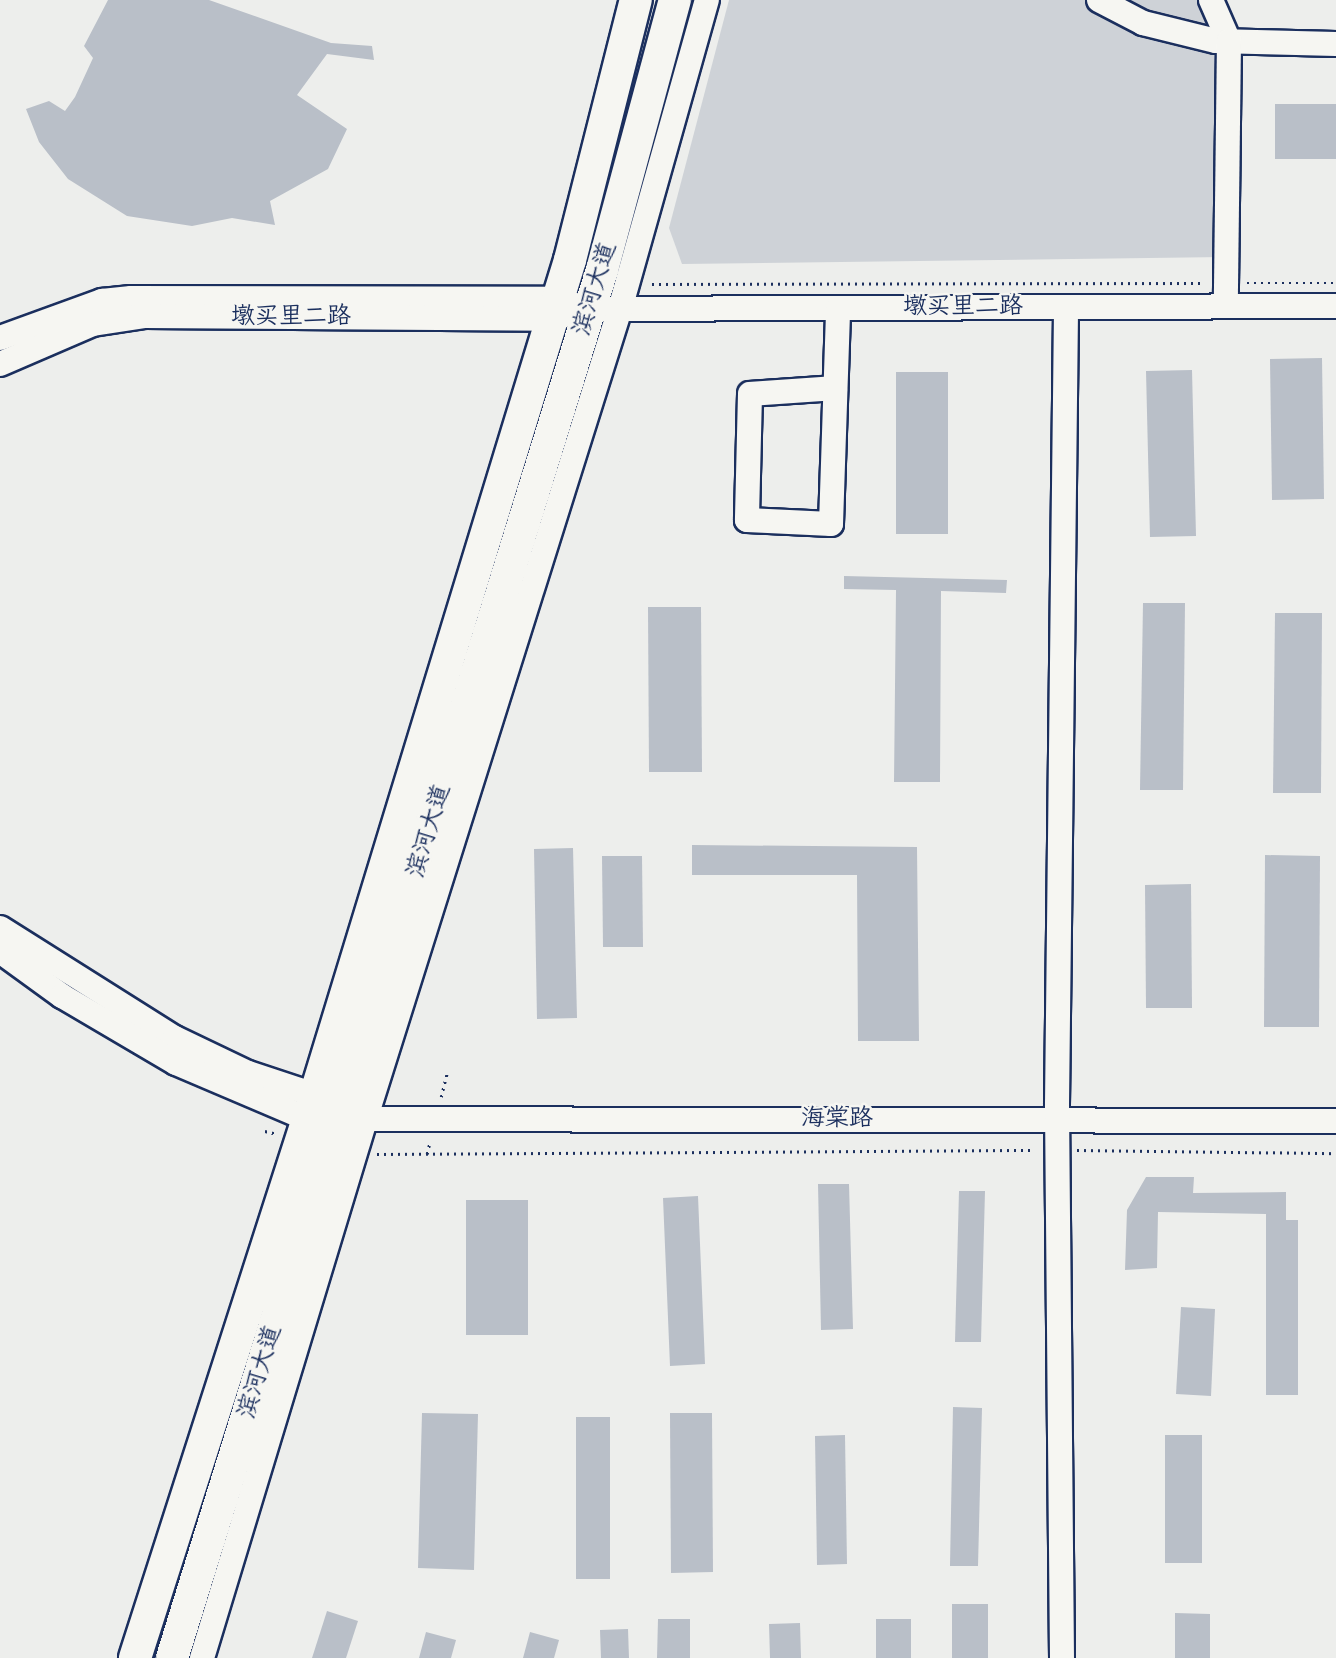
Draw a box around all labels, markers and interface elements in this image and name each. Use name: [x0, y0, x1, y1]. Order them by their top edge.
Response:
street label: 滨河大道: [567, 239, 623, 339]
street label: 墩买里二路: [903, 293, 1023, 321]
street label: 墩买里二路: [231, 303, 351, 331]
street label: 滨河大道: [401, 781, 457, 881]
street label: 海棠路: [801, 1105, 873, 1133]
street label: 滨河大道: [232, 1322, 288, 1422]

